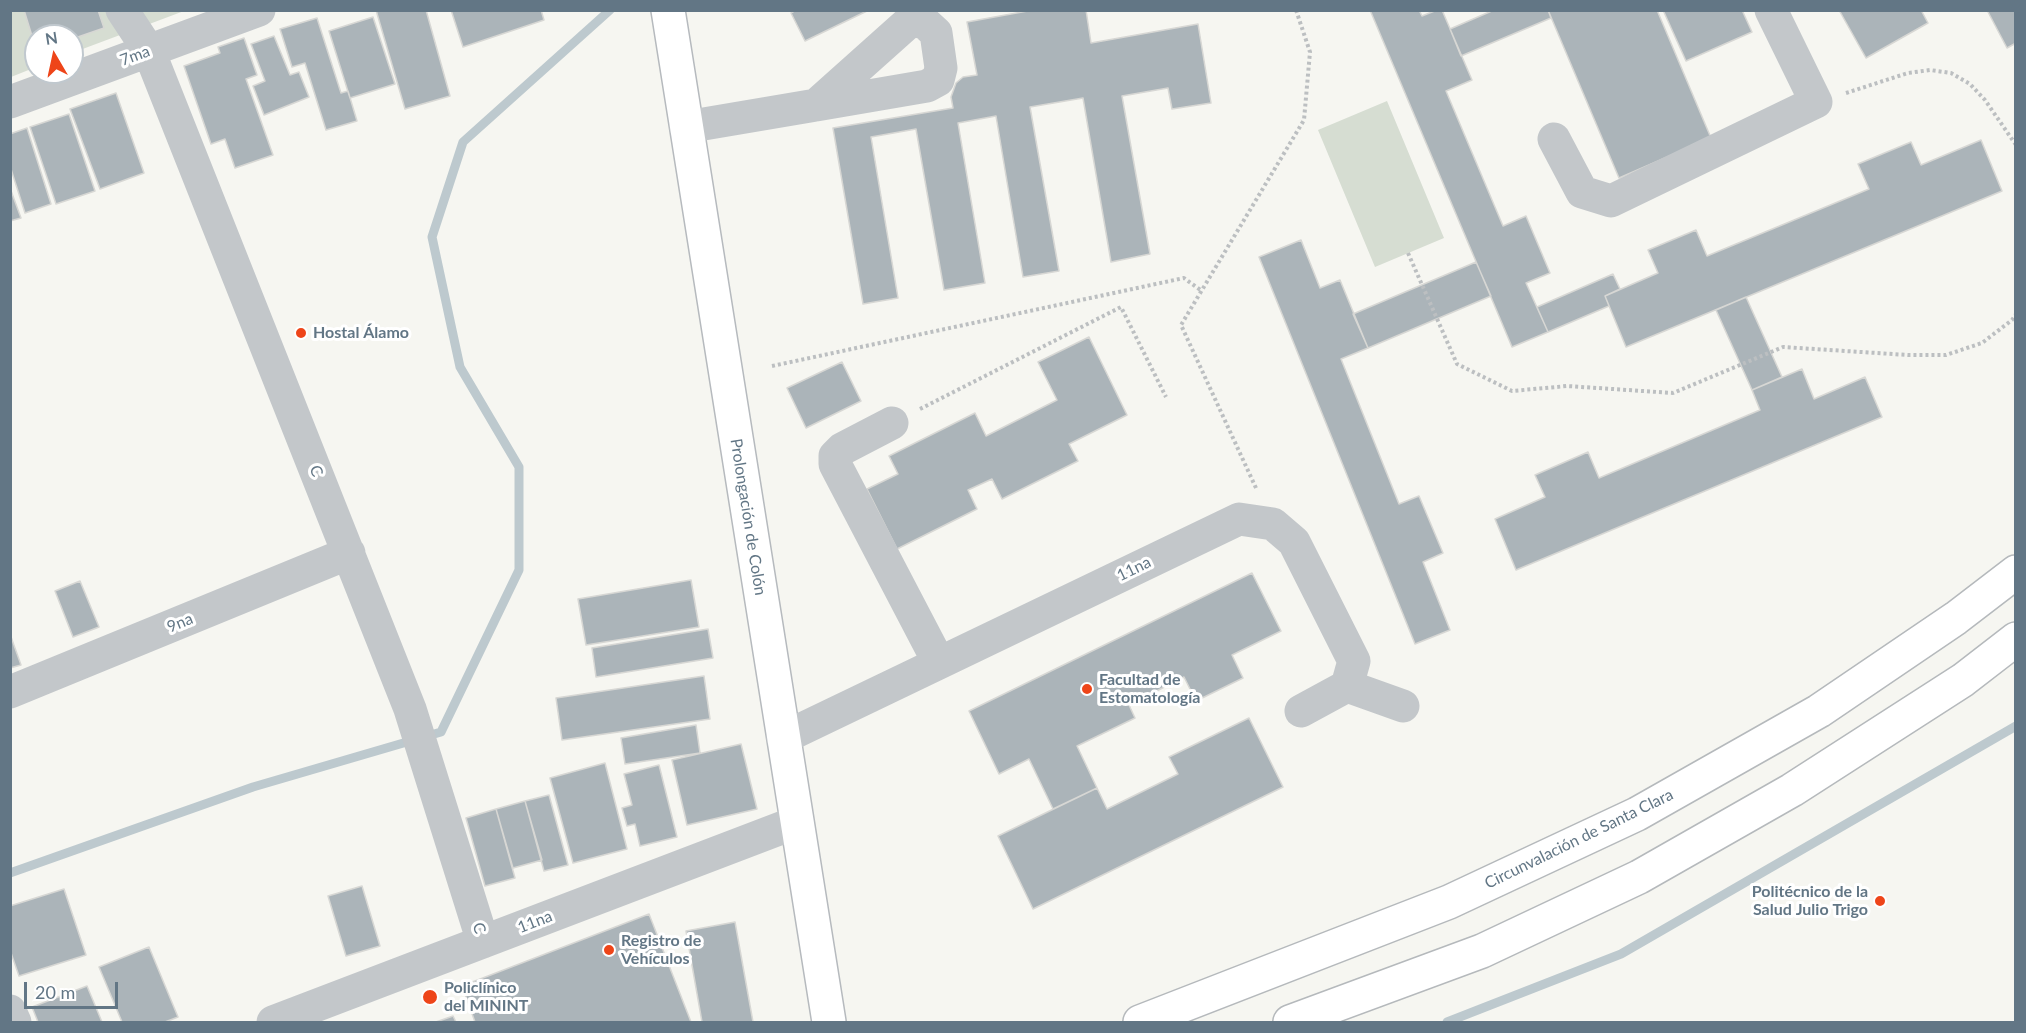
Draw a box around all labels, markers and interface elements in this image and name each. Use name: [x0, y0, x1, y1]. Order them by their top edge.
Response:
north arrow: [24, 24, 84, 84]
text: N: [44, 27, 59, 48]
street label: 7ma: [117, 42, 153, 70]
place label: Hostal Álamo: [313, 323, 409, 343]
marker: Hostal Álamo: [294, 326, 308, 340]
street label: Prolongación de Colón: [726, 437, 770, 597]
street label: C: [305, 462, 327, 480]
street label: 11na: [1114, 553, 1154, 585]
street label: 9na: [164, 609, 196, 637]
place label: Facultad de Estomatología: [1099, 670, 1200, 708]
marker: Facultad de Estomatología: [1080, 682, 1094, 696]
street label: Circunvalación de Santa Clara: [1482, 785, 1676, 893]
place label: Politécnico de la Salud Julio Trigo: [1752, 882, 1868, 920]
marker: Politécnico de la Salud Julio Trigo: [1873, 894, 1887, 908]
street label: 11na: [515, 907, 555, 937]
street label: C: [468, 920, 490, 936]
place label: Registro de Vehículos: [621, 931, 701, 969]
marker: Registro de Vehículos: [602, 943, 616, 957]
scale bar: [27, 970, 122, 1008]
place label: Policlínico del MININT: [444, 978, 528, 1016]
text: 20 m: [35, 981, 75, 1003]
marker: Policlínico del MININT: [421, 988, 439, 1006]

